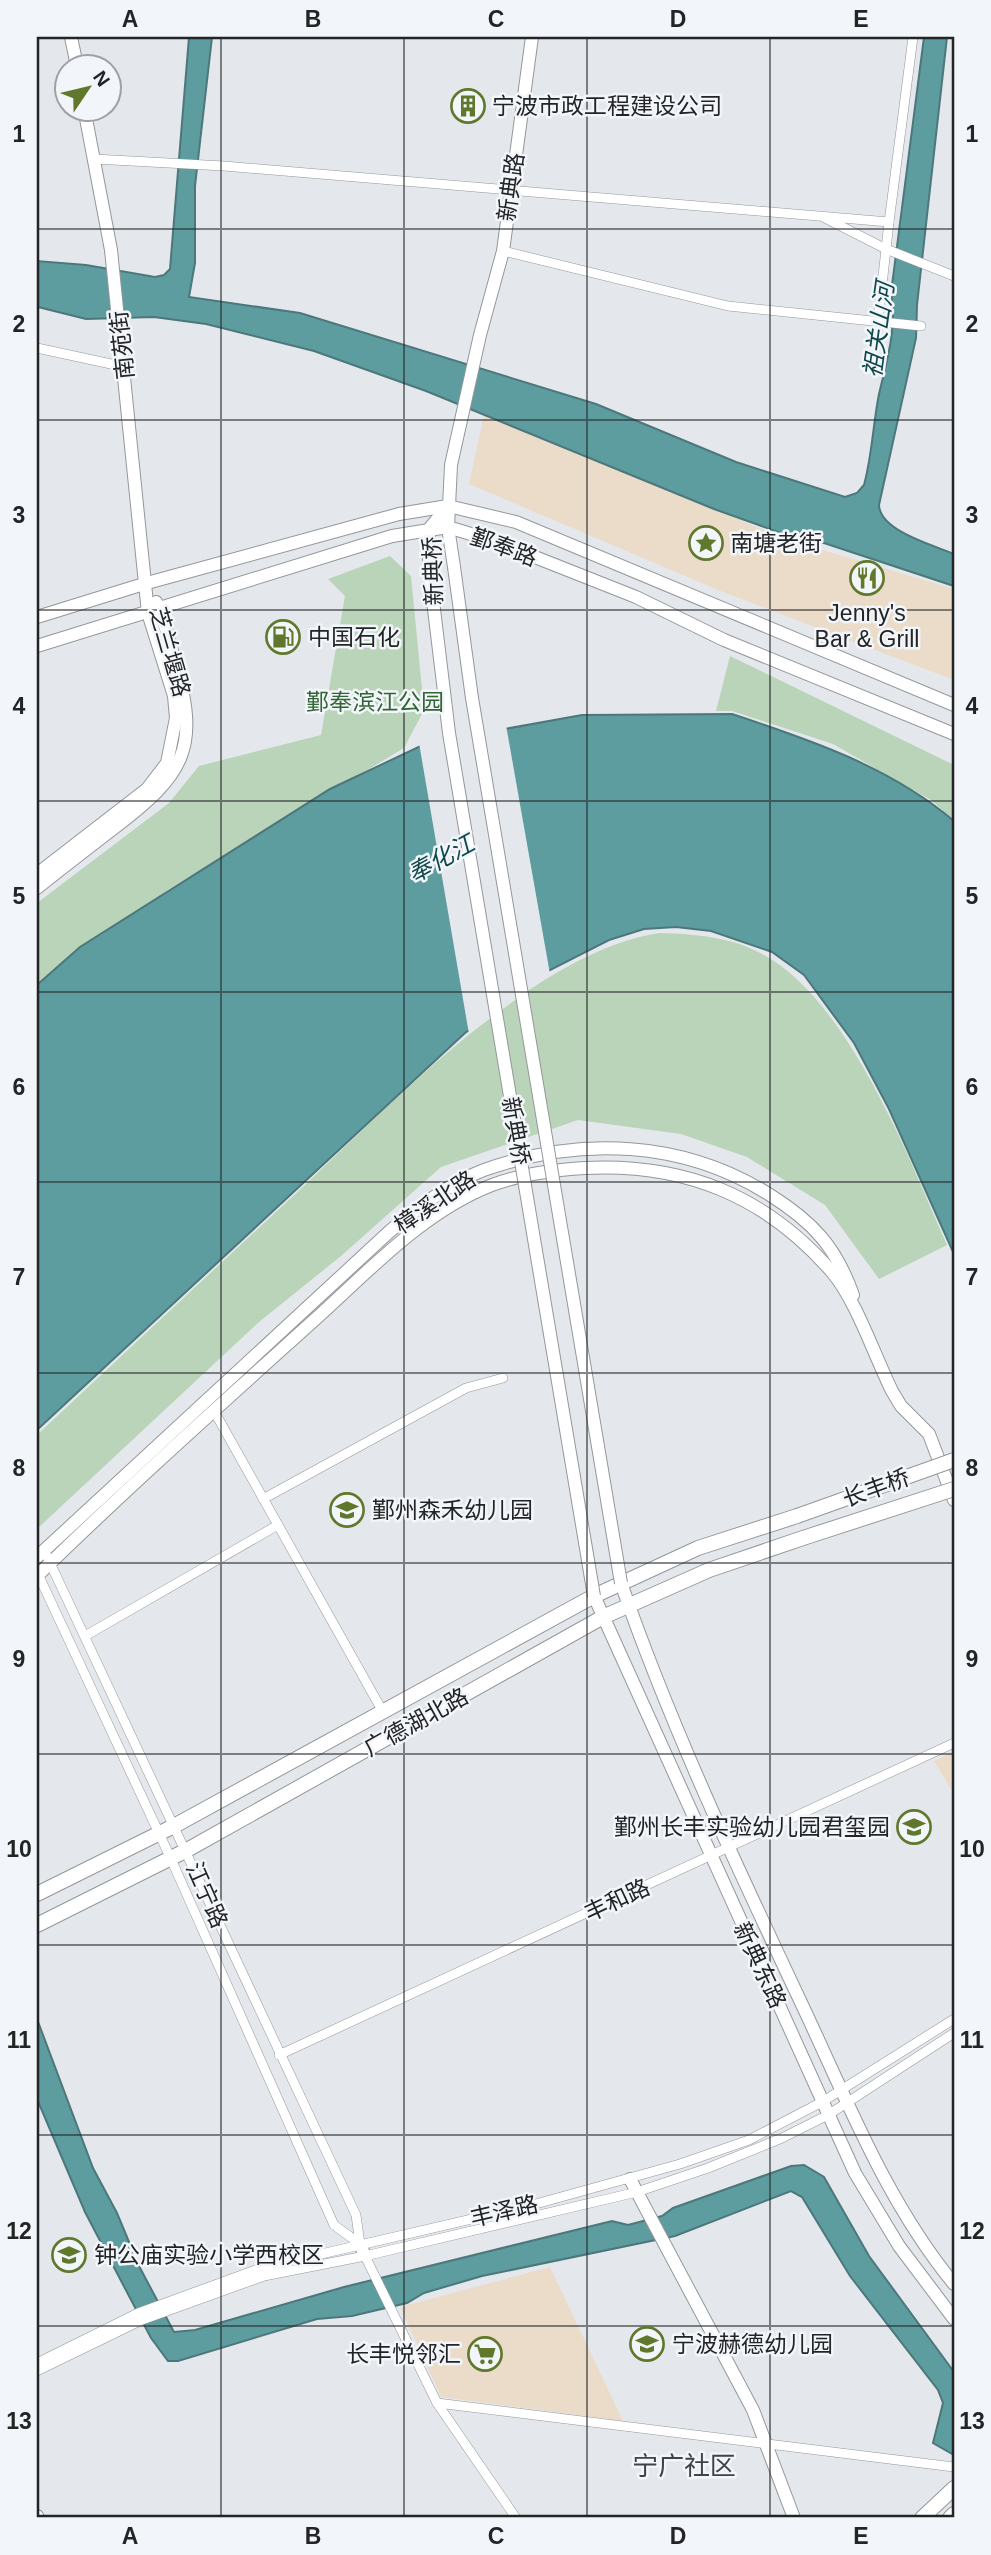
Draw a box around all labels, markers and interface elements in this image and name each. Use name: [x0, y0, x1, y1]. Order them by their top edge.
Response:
text: A: [122, 6, 138, 32]
text: B: [305, 6, 321, 32]
text: C: [488, 6, 504, 32]
text: D: [670, 6, 686, 32]
text: E: [853, 6, 869, 32]
north arrow: [52, 52, 122, 122]
text: N: [89, 67, 114, 90]
building icon: 宁波市政工程建设公司: [449, 87, 487, 125]
place label: 宁波市政工程建设公司: [492, 93, 722, 119]
text: 1: [13, 121, 26, 147]
text: 1: [966, 121, 979, 147]
street label: 新典路: [493, 151, 529, 223]
water label: 祖关山河: [858, 277, 899, 379]
street label: 南苑街: [105, 309, 139, 381]
text: 2: [13, 311, 25, 337]
text: 2: [966, 311, 978, 337]
text: 3: [13, 502, 25, 528]
text: 3: [966, 502, 978, 528]
street label: 鄞奉路: [467, 523, 541, 571]
place icon: 南塘老街: [687, 524, 725, 562]
place label: 南塘老街: [730, 530, 822, 556]
street label: 新典桥: [419, 536, 447, 606]
restaurant icon: Jenny's Bar & Grill: [848, 559, 886, 597]
place label: Jenny's Bar & Grill: [815, 600, 919, 652]
street label: 芝兰堰路: [145, 604, 195, 700]
fuel station icon: 中国石化: [264, 618, 302, 656]
place label: 中国石化: [308, 624, 400, 650]
park label: 鄞奉滨江公园: [306, 689, 444, 715]
text: 4: [13, 693, 26, 719]
text: 4: [966, 693, 979, 719]
water label: 奉化江: [403, 828, 481, 888]
text: 5: [13, 883, 26, 909]
text: 5: [966, 883, 979, 909]
text: 6: [13, 1074, 25, 1100]
text: 6: [966, 1074, 978, 1100]
street label: 新典桥: [497, 1095, 535, 1167]
street label: 樟溪北路: [390, 1165, 480, 1239]
text: 7: [13, 1264, 25, 1290]
text: 7: [966, 1264, 978, 1290]
text: 8: [13, 1455, 26, 1481]
text: 8: [966, 1455, 979, 1481]
street label: 长丰桥: [839, 1464, 913, 1512]
school or university icon: 鄞州森禾幼儿园: [328, 1491, 366, 1529]
place label: 鄞州森禾幼儿园: [372, 1497, 533, 1523]
text: 9: [13, 1646, 25, 1672]
text: 9: [966, 1646, 978, 1672]
street label: 广德湖北路: [359, 1683, 473, 1761]
school or university icon: 鄞州长丰实验幼儿园君玺园: [895, 1808, 933, 1846]
place label: 鄞州长丰实验幼儿园君玺园: [614, 1814, 890, 1840]
text: 10: [6, 1836, 32, 1862]
text: 10: [959, 1836, 985, 1862]
street label: 江宁路: [181, 1858, 233, 1932]
street label: 丰和路: [580, 1874, 654, 1926]
street label: 新典东路: [729, 1918, 791, 2012]
text: 11: [7, 2027, 31, 2053]
text: 11: [960, 2027, 984, 2053]
street label: 丰泽路: [467, 2191, 541, 2231]
text: 12: [6, 2218, 32, 2244]
text: 12: [959, 2218, 985, 2244]
school or university icon: 钟公庙实验小学西校区: [50, 2236, 88, 2274]
place label: 钟公庙实验小学西校区: [94, 2242, 324, 2268]
school or university icon: 宁波赫德幼儿园: [628, 2325, 666, 2363]
place label: 宁波赫德幼儿园: [672, 2331, 833, 2357]
supermarket icon: 长丰悦邻汇: [466, 2335, 504, 2373]
place label: 长丰悦邻汇: [346, 2341, 461, 2367]
text: 13: [6, 2408, 32, 2434]
text: 13: [959, 2408, 985, 2434]
district label: 宁广社区: [632, 2451, 736, 2481]
text: A: [122, 2523, 138, 2549]
text: B: [305, 2523, 321, 2549]
text: C: [488, 2523, 504, 2549]
text: D: [670, 2523, 686, 2549]
text: E: [853, 2523, 869, 2549]

